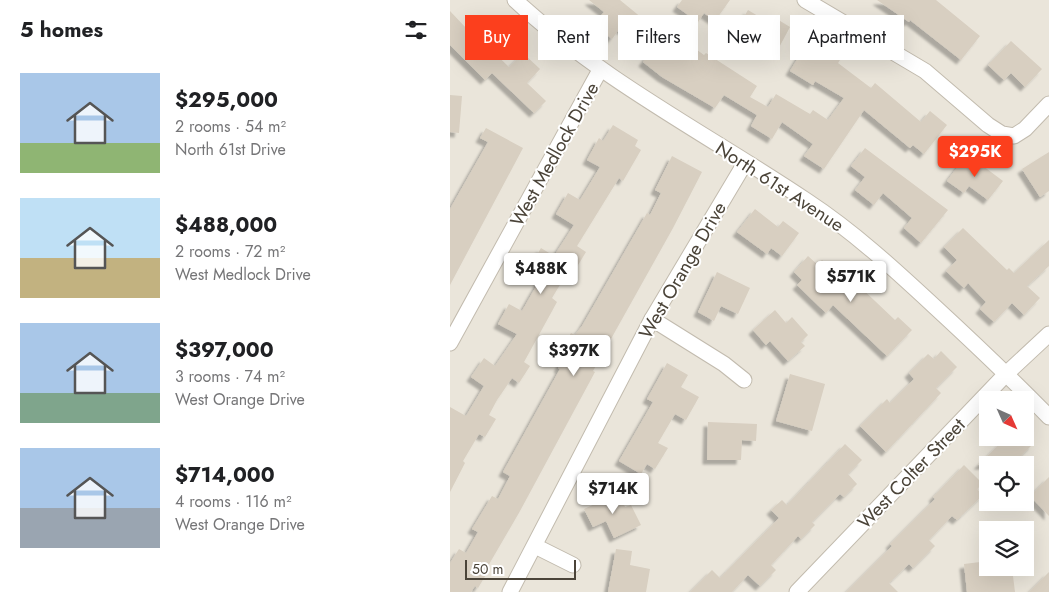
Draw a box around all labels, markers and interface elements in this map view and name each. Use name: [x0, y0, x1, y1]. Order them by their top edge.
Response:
text: 5 homes: [20, 15, 103, 45]
chip: Buy: [465, 15, 528, 60]
chip: Rent: [538, 15, 608, 60]
chip: Filters: [618, 15, 698, 60]
chip: New: [708, 15, 780, 60]
chip: Apartment: [790, 15, 904, 60]
icon: filters: [402, 16, 430, 44]
street label: West Medlock Drive: [504, 77, 605, 231]
text: $295,000: [175, 85, 278, 115]
icon: home: [60, 93, 120, 153]
text: 2 rooms · 54 m²: [175, 115, 286, 138]
street label: North 61st Avenue: [710, 135, 850, 238]
pin: $295K: [940, 136, 1010, 178]
text: North 61st Drive: [175, 138, 286, 161]
text: $295K: [949, 140, 1001, 163]
street label: West Orange Drive: [632, 197, 733, 344]
text: $488,000: [175, 210, 277, 240]
icon: home: [60, 218, 120, 278]
text: 2 rooms · 72 m²: [175, 240, 285, 263]
pin: $488K: [506, 252, 576, 295]
text: $488K: [515, 257, 567, 280]
pin: $571K: [816, 260, 886, 303]
text: West Medlock Drive: [175, 263, 311, 286]
text: $571K: [826, 265, 876, 288]
pin: $397K: [539, 334, 609, 377]
text: $397,000: [175, 335, 274, 365]
text: $397K: [549, 339, 599, 362]
icon: home: [60, 343, 120, 403]
text: 3 rooms · 74 m²: [175, 365, 285, 388]
text: West Orange Drive: [175, 388, 305, 411]
north arrow: [979, 391, 1034, 446]
map controls: [979, 391, 1034, 576]
street label: West Colter Street: [851, 412, 972, 535]
button: locate: [979, 456, 1034, 511]
text: $714,000: [175, 460, 275, 490]
icon: home: [60, 468, 120, 528]
pin: $714K: [578, 472, 648, 515]
text: $714K: [588, 477, 638, 500]
text: 4 rooms · 116 m²: [175, 490, 292, 513]
text: West Orange Drive: [175, 513, 305, 536]
button: layers: [979, 521, 1034, 576]
scale bar: [465, 557, 576, 580]
text: 50 m: [472, 559, 503, 579]

